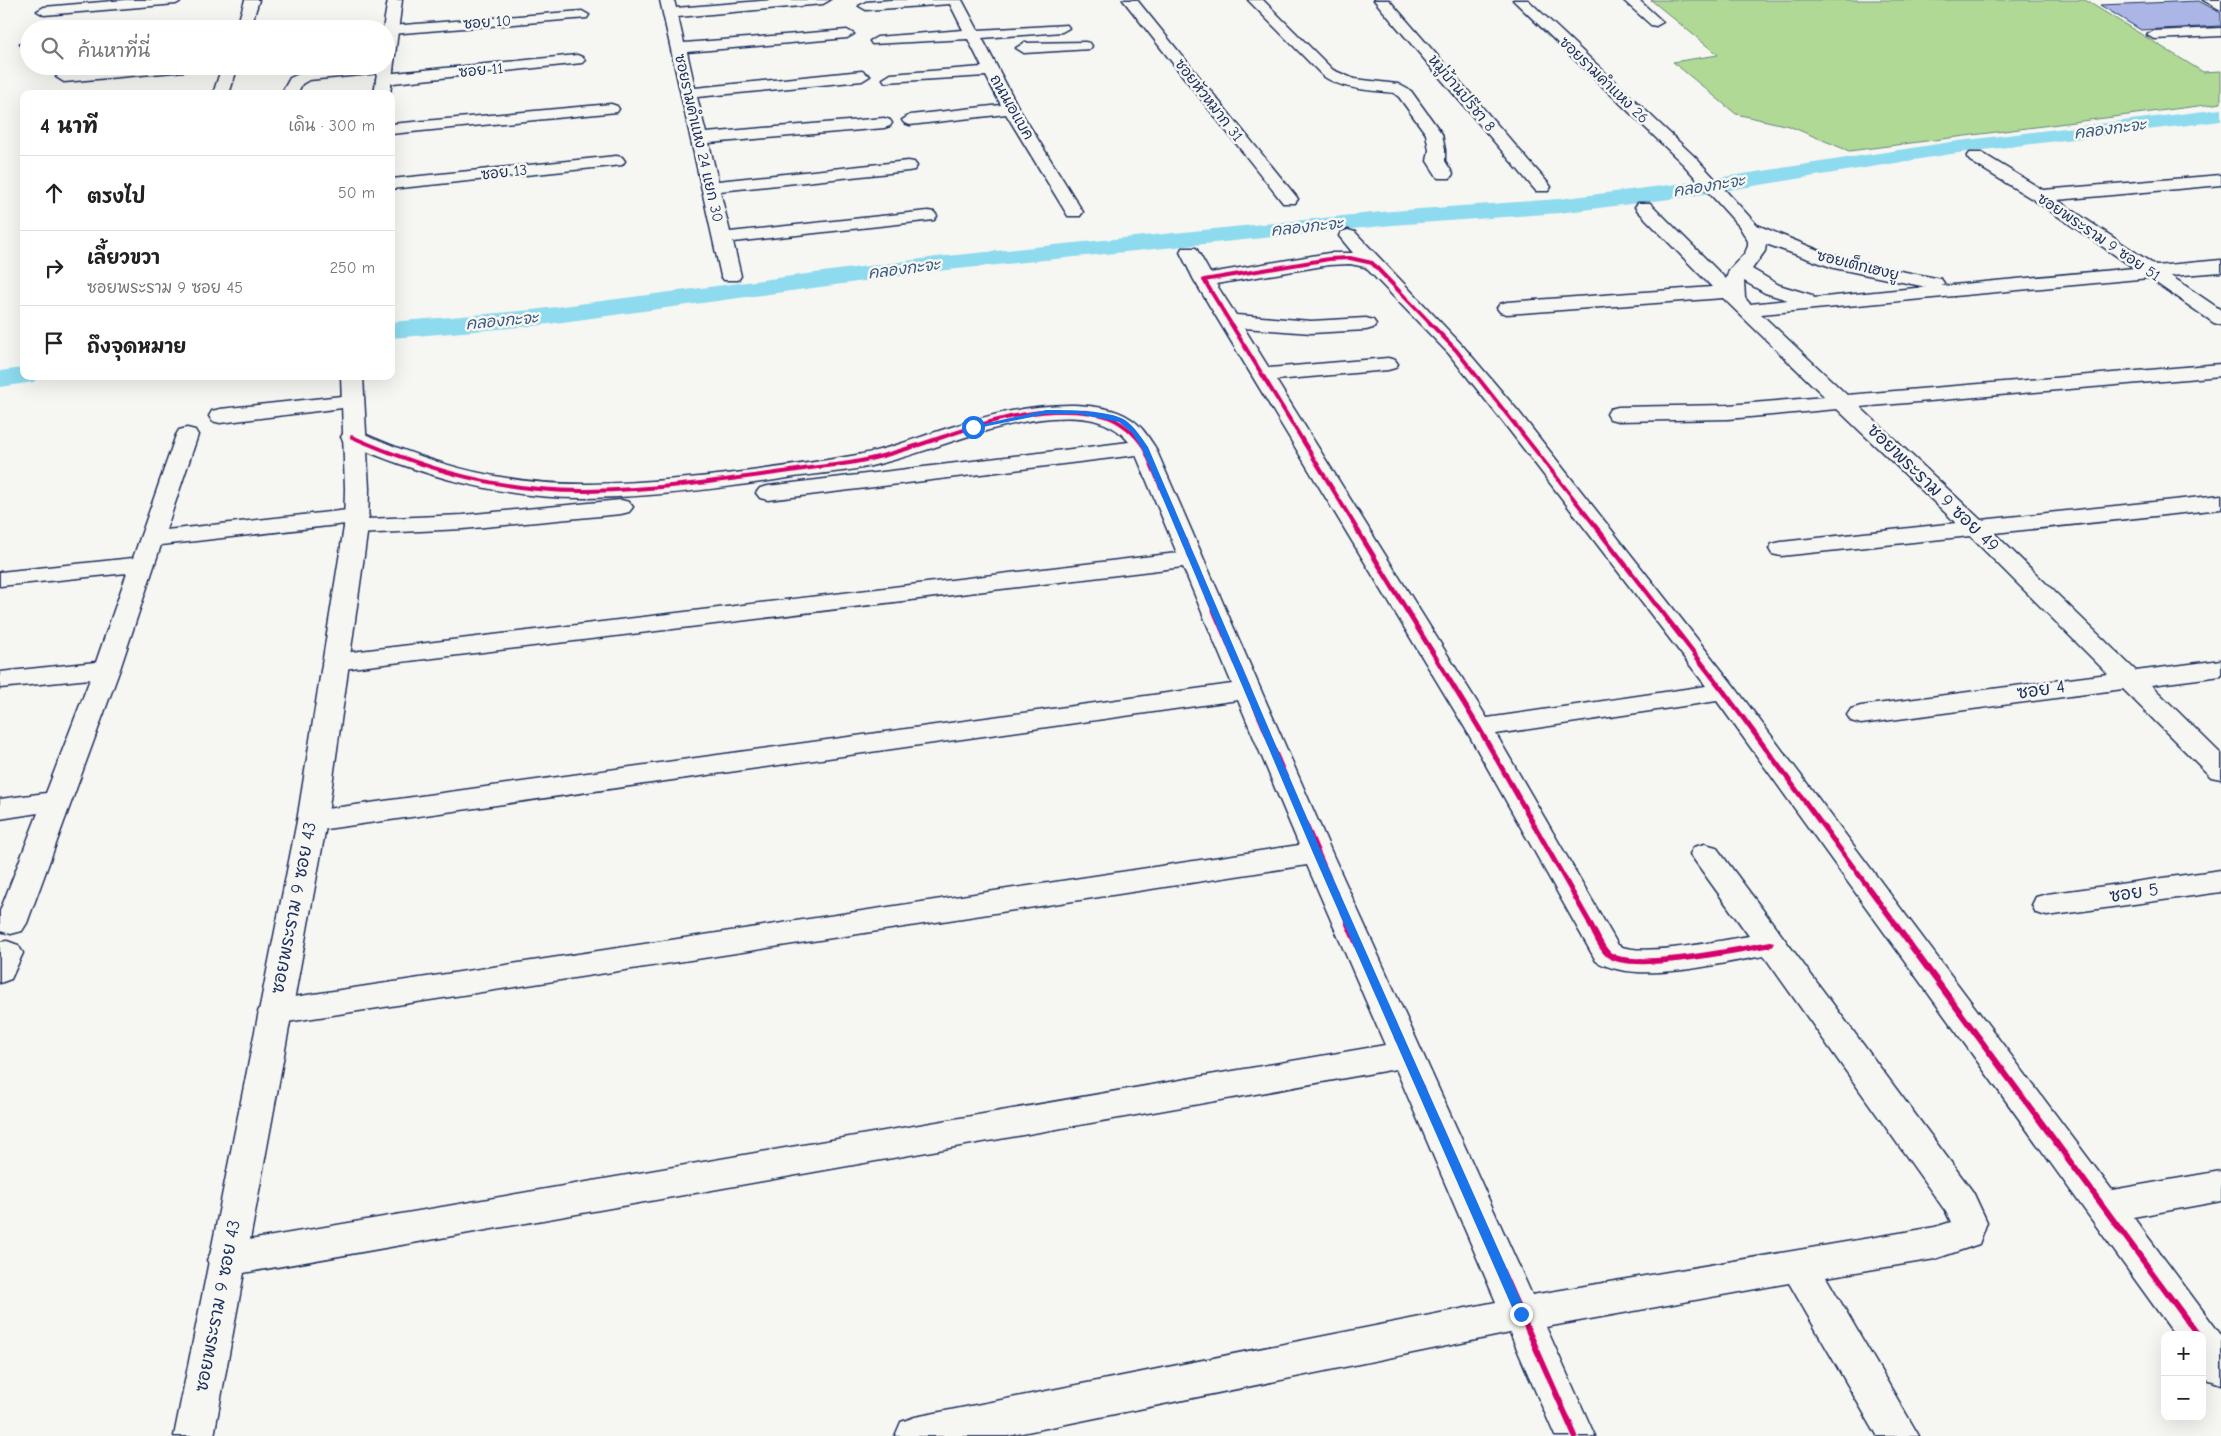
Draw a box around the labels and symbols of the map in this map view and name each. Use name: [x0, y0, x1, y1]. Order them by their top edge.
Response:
street label: ซอย 10: [462, 11, 512, 33]
street label: ซอยรามคำแหง 26: [1556, 33, 1652, 127]
street label: หมู่บ้านปรีชา 8: [1423, 50, 1500, 136]
street label: ซอยรามคำแหง 24 แยก 30: [671, 52, 727, 224]
street label: ซอยหัวหมาก 31: [1171, 55, 1247, 145]
street label: ซอย 11: [458, 59, 504, 81]
street label: ถนนเอแบค: [986, 71, 1038, 143]
water label: คลองกะจะ: [2073, 115, 2149, 142]
street label: ซอย 13: [480, 161, 528, 183]
water label: คลองกะจะ: [1672, 171, 1748, 201]
street label: ซอยพระราม 9 ซอย 51: [2034, 189, 2164, 285]
water label: คลองกะจะ: [1270, 214, 1346, 240]
street label: ซอยเต็กเฮงยู: [1814, 245, 1901, 286]
water label: คลองกะจะ: [867, 255, 943, 282]
water label: คลองกะจะ: [465, 309, 541, 333]
route start: [962, 416, 985, 439]
street label: ซอยพระราม 9 ซอย 49: [1863, 420, 2003, 556]
street label: ซอย 4: [2016, 676, 2066, 704]
street label: ซอยพระราม 9 ซอย 43: [267, 820, 321, 996]
street label: ซอย 5: [2108, 879, 2160, 907]
street label: ซอยพระราม 9 ซอย 43: [191, 1218, 245, 1394]
route end: [1510, 1303, 1533, 1326]

